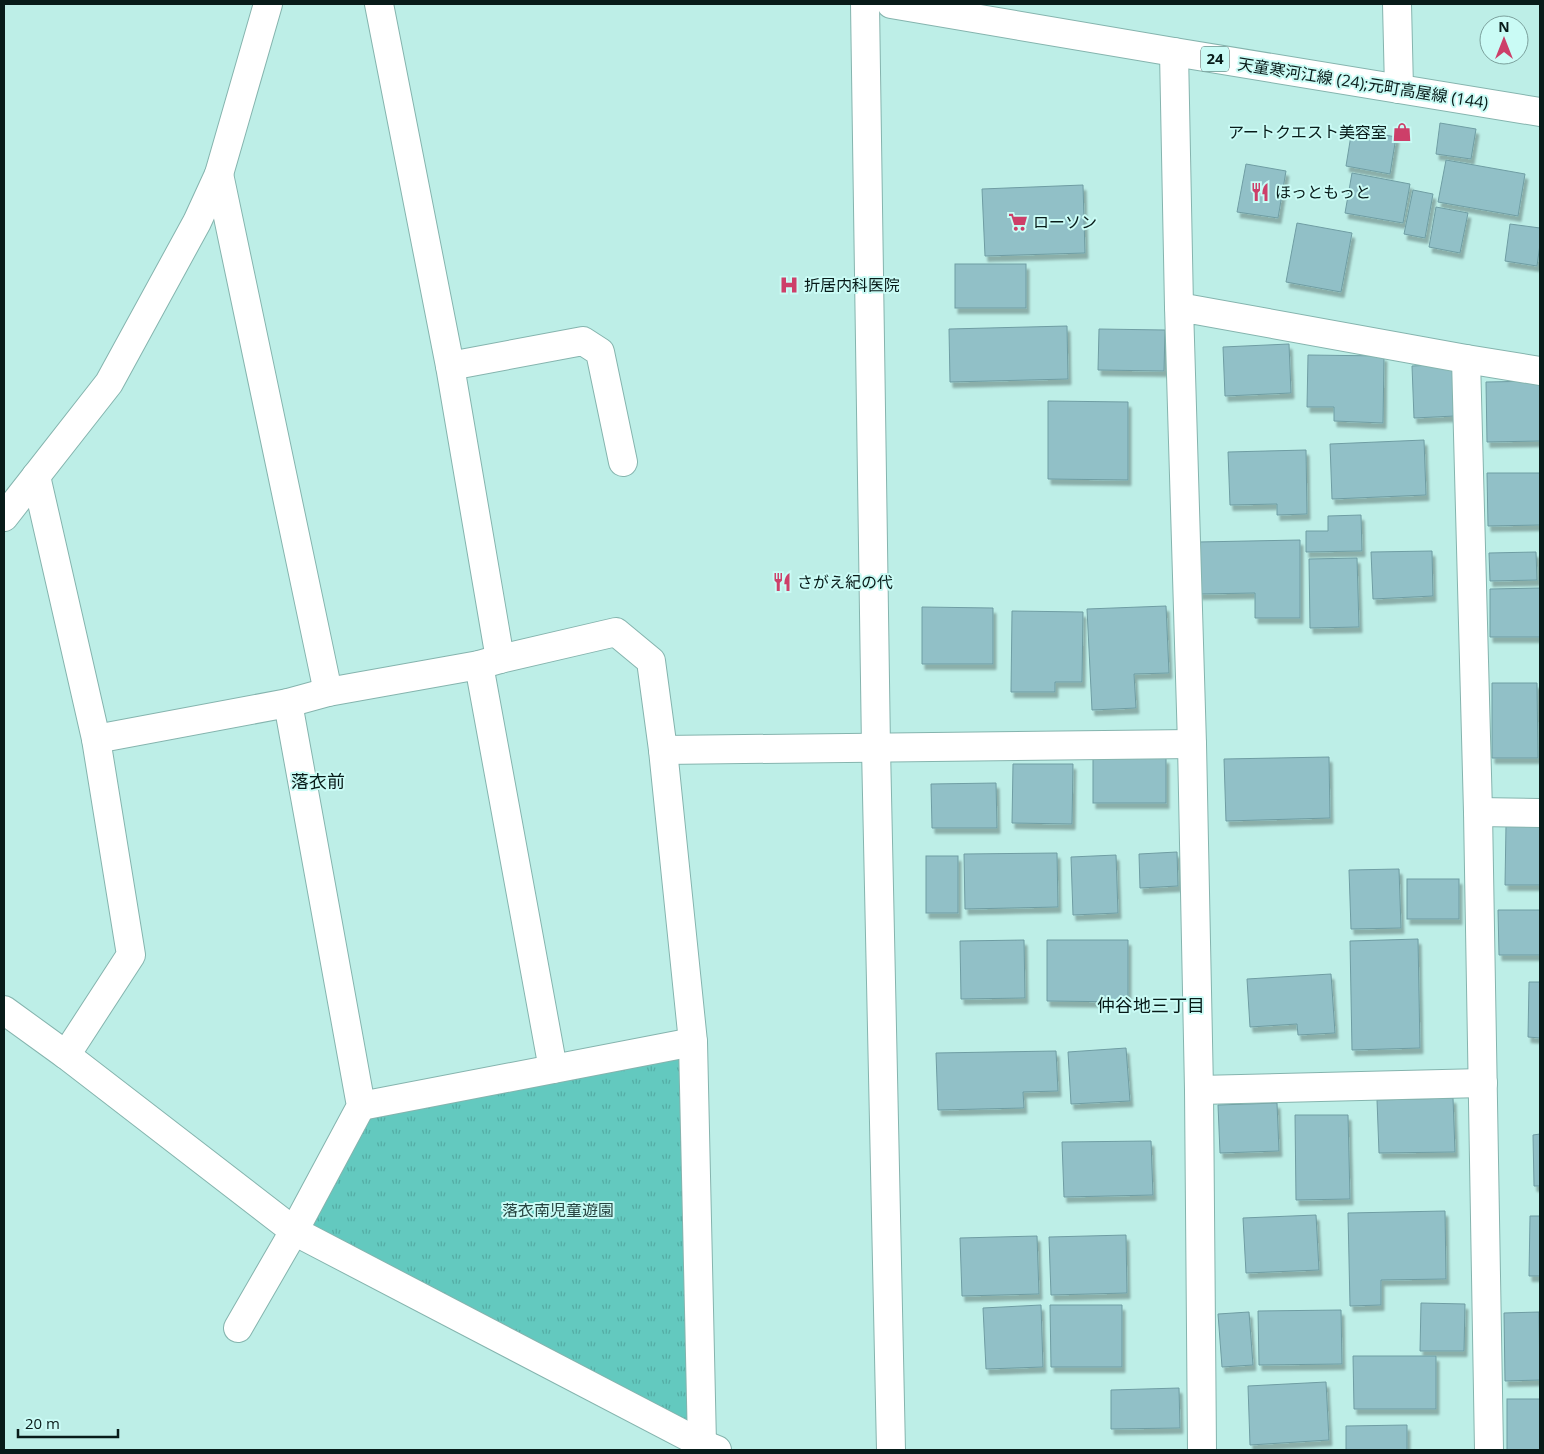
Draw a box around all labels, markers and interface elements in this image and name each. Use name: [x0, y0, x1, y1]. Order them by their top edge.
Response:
north arrow: [1479, 15, 1529, 65]
text: N: [1498, 17, 1510, 36]
road number: 24: [1201, 46, 1229, 72]
street label: 天童寒河江線 (24);元町高屋線 (144): [1236, 52, 1490, 114]
place label: アートクエスト美容室: [1228, 121, 1387, 143]
shop icon: アートクエスト美容室: [1391, 121, 1413, 143]
restaurant icon: ほっともっと: [1249, 181, 1271, 203]
place label: ほっともっと: [1275, 181, 1371, 203]
supermarket icon: ローソン: [1007, 211, 1029, 233]
place label: ローソン: [1033, 211, 1097, 233]
hospital icon: 折居内科医院: [778, 274, 800, 296]
place label: 折居内科医院: [804, 274, 900, 296]
restaurant icon: さがえ紀の代: [771, 571, 793, 593]
place label: さがえ紀の代: [797, 571, 893, 593]
district label: 落衣前: [291, 769, 345, 793]
district label: 仲谷地三丁目: [1097, 993, 1205, 1017]
park label: 落衣南児童遊園: [502, 1199, 614, 1221]
scale bar: [18, 1406, 118, 1438]
text: 20 m: [25, 1413, 60, 1433]

